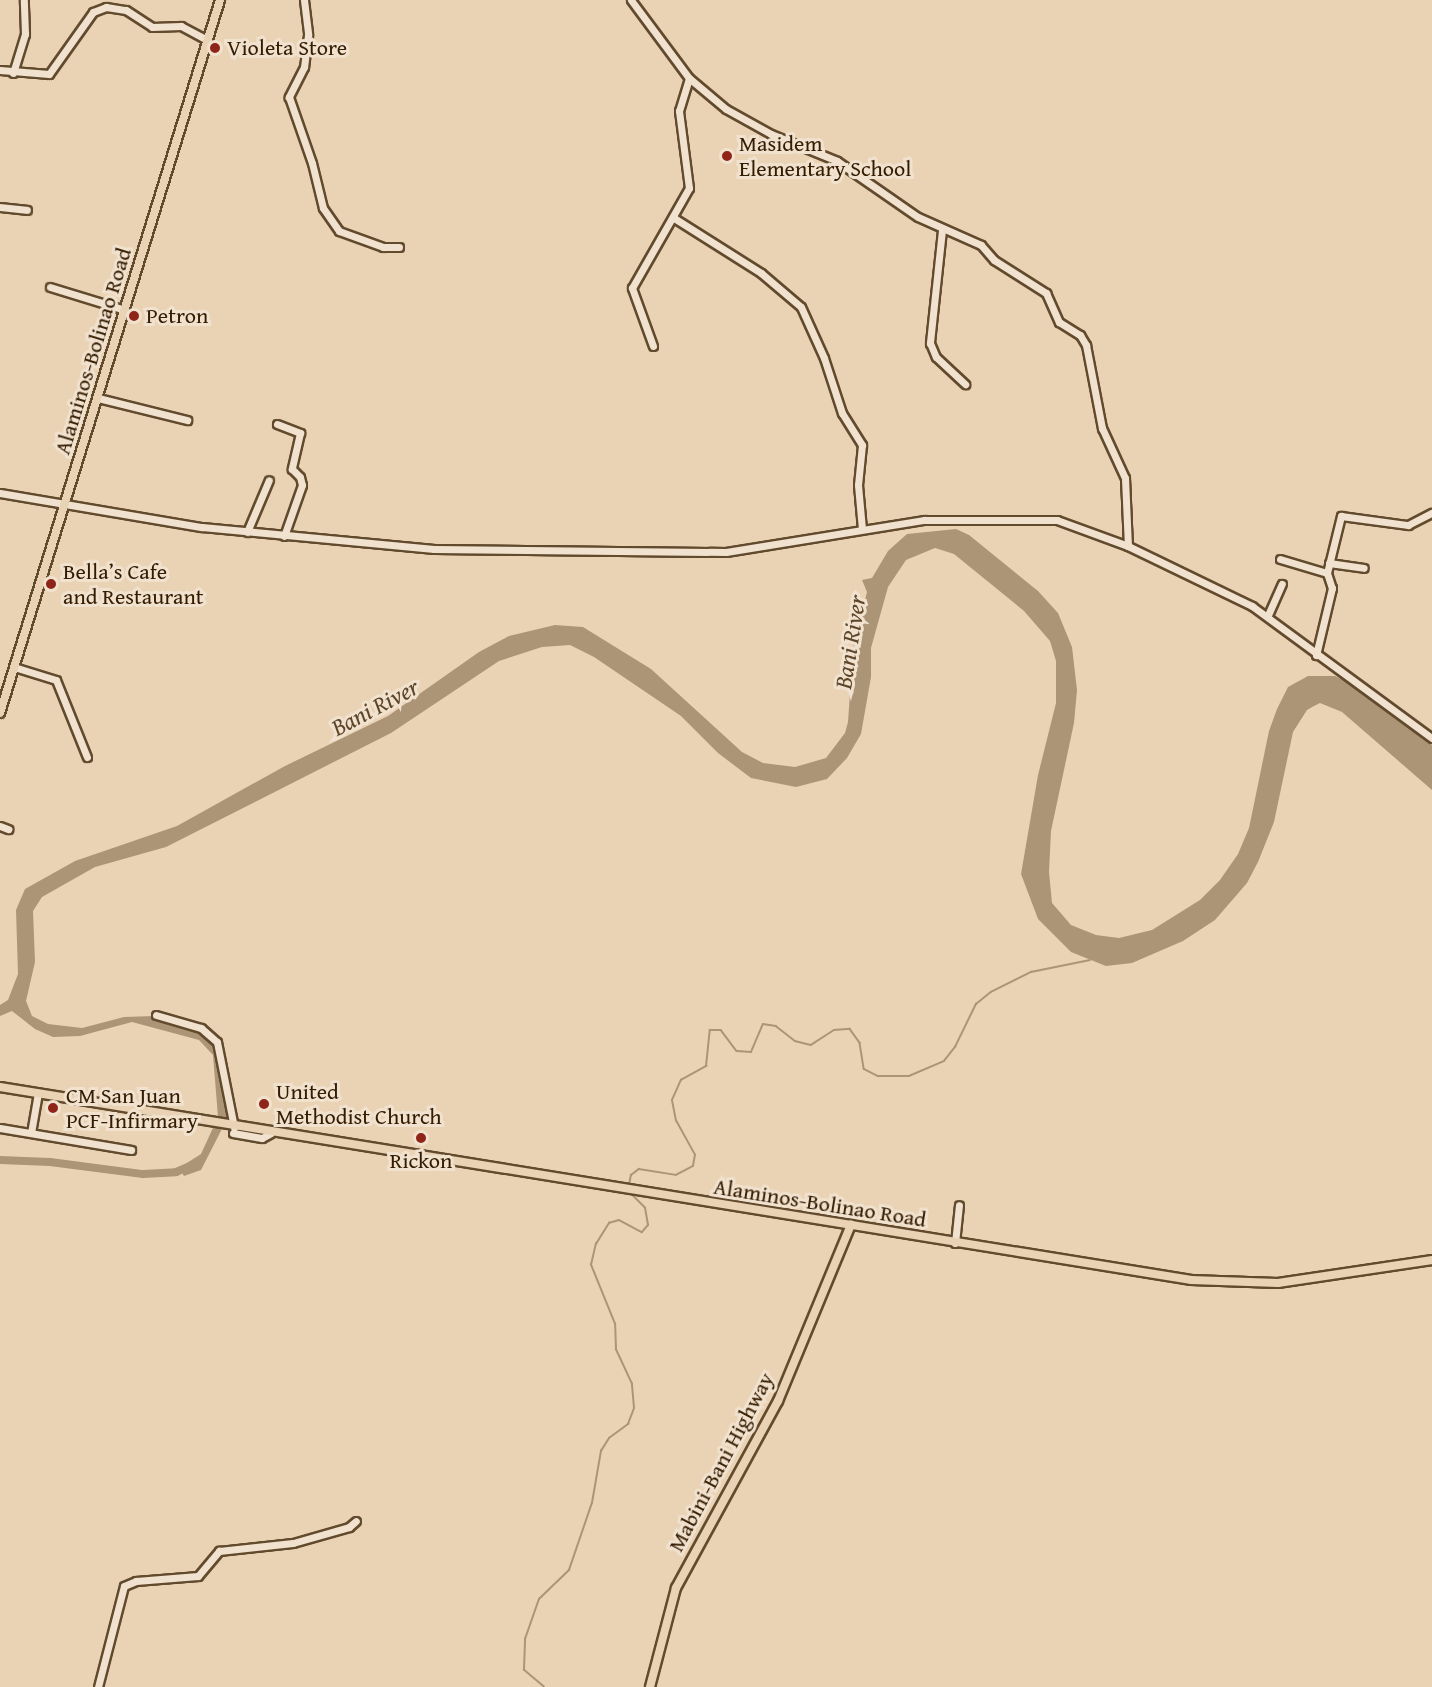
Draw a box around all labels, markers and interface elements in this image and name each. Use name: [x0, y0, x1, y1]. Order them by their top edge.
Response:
place label: Violeta Store: [227, 35, 347, 61]
marker: Violeta Store: [208, 41, 222, 55]
place label: Masidem Elementary School: [739, 130, 911, 182]
marker: Masidem Elementary School: [720, 149, 734, 163]
street label: Alaminos-Bolinao Road: [49, 244, 137, 458]
place label: Petron: [146, 303, 208, 329]
marker: Petron: [127, 309, 141, 323]
place label: Bella’s Cafe and Restaurant: [63, 558, 203, 610]
marker: Bella’s Cafe and Restaurant: [44, 577, 58, 591]
water label: Bani River: [828, 593, 872, 691]
water label: Bani River: [326, 672, 424, 742]
place label: United Methodist Church: [276, 1078, 442, 1130]
place label: CM San Juan PCF-Infirmary: [66, 1082, 198, 1134]
marker: United Methodist Church: [257, 1097, 271, 1111]
marker: CM San Juan PCF-Infirmary: [44, 1099, 62, 1117]
marker: Rickon: [414, 1131, 428, 1145]
place label: Rickon: [390, 1148, 452, 1174]
street label: Alaminos-Bolinao Road: [712, 1173, 928, 1233]
street label: Mabini-Bani Highway: [663, 1368, 779, 1556]

